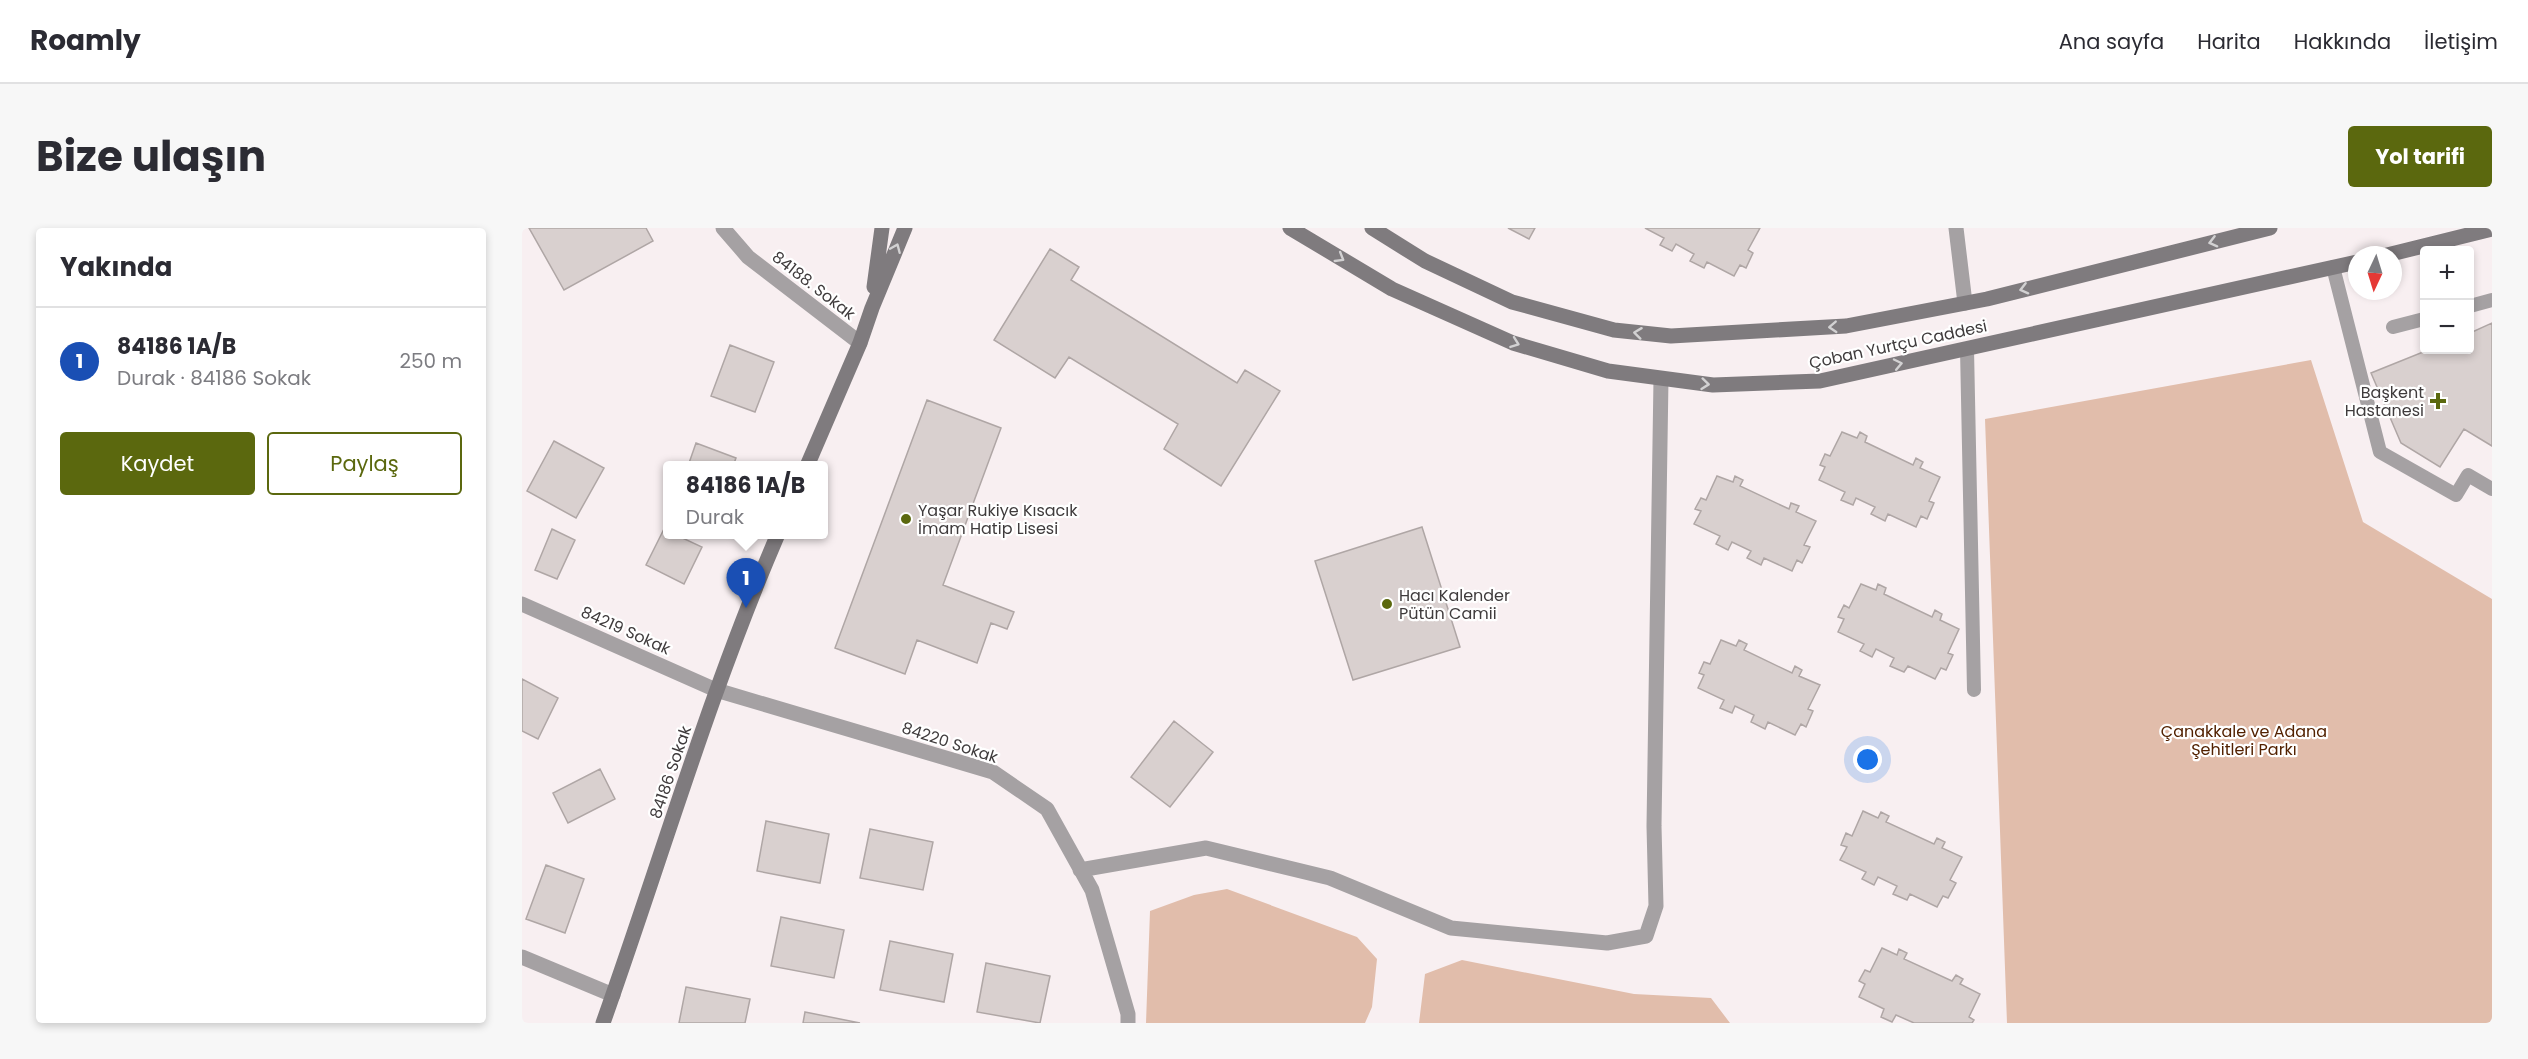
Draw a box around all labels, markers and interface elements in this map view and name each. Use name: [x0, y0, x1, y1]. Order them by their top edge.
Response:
text: Roamly: [30, 21, 141, 60]
text: Ana sayfa: [2059, 27, 2164, 56]
text: Harita: [2197, 27, 2261, 56]
text: Hakkında: [2294, 27, 2391, 56]
text: İletişim: [2424, 27, 2498, 56]
button: Yol tarifi: [2348, 126, 2492, 187]
text: Bize ulaşın: [36, 127, 266, 186]
one-way arrow: [2208, 235, 2219, 247]
one-way arrow: [889, 244, 901, 255]
street label: 84188. Sokak: [767, 246, 861, 326]
north arrow: [2348, 246, 2402, 300]
map controls: [2420, 246, 2474, 354]
button: +: [2420, 246, 2474, 300]
text: Yakında: [60, 249, 172, 285]
one-way arrow: [1334, 251, 1344, 262]
one-way arrow: [2019, 282, 2029, 295]
button: −: [2420, 300, 2474, 354]
street label: Çoban Yurtçu Caddesi: [1807, 314, 1989, 375]
one-way arrow: [1828, 320, 1837, 333]
one-way arrow: [1634, 327, 1643, 339]
text: 84186 1A/B: [117, 331, 236, 362]
one-way arrow: [1509, 335, 1520, 348]
text: 1: [76, 347, 83, 375]
text: 250 m: [399, 347, 462, 375]
one-way arrow: [1893, 358, 1903, 371]
text: Durak · 84186 Sokak: [117, 364, 311, 392]
one-way arrow: [1701, 377, 1710, 390]
place label: Başkent Hastanesi: [2345, 381, 2424, 422]
marker: Başkent Hastanesi: [2429, 392, 2447, 410]
button: Kaydet: [60, 432, 255, 495]
button: Paylaş: [267, 432, 462, 495]
popup: [663, 461, 828, 539]
text: 84186 1A/B: [686, 470, 805, 501]
place label: Yaşar Rukiye Kısacık İmam Hatip Lisesi: [918, 499, 1078, 540]
text: Durak: [686, 503, 744, 531]
marker: Yaşar Rukiye Kısacık İmam Hatip Lisesi: [899, 512, 913, 526]
pin: 1: [726, 558, 766, 608]
place label: Hacı Kalender Pütün Camii: [1399, 584, 1510, 625]
marker: Hacı Kalender Pütün Camii: [1380, 597, 1394, 611]
street label: 84219 Sokak: [577, 600, 675, 661]
street label: 84220 Sokak: [899, 716, 1002, 769]
park label: Çanakkale ve Adana Şehitleri Parkı: [2161, 720, 2327, 761]
street label: 84186 Sokak: [644, 722, 697, 822]
your location: [1853, 745, 1882, 774]

